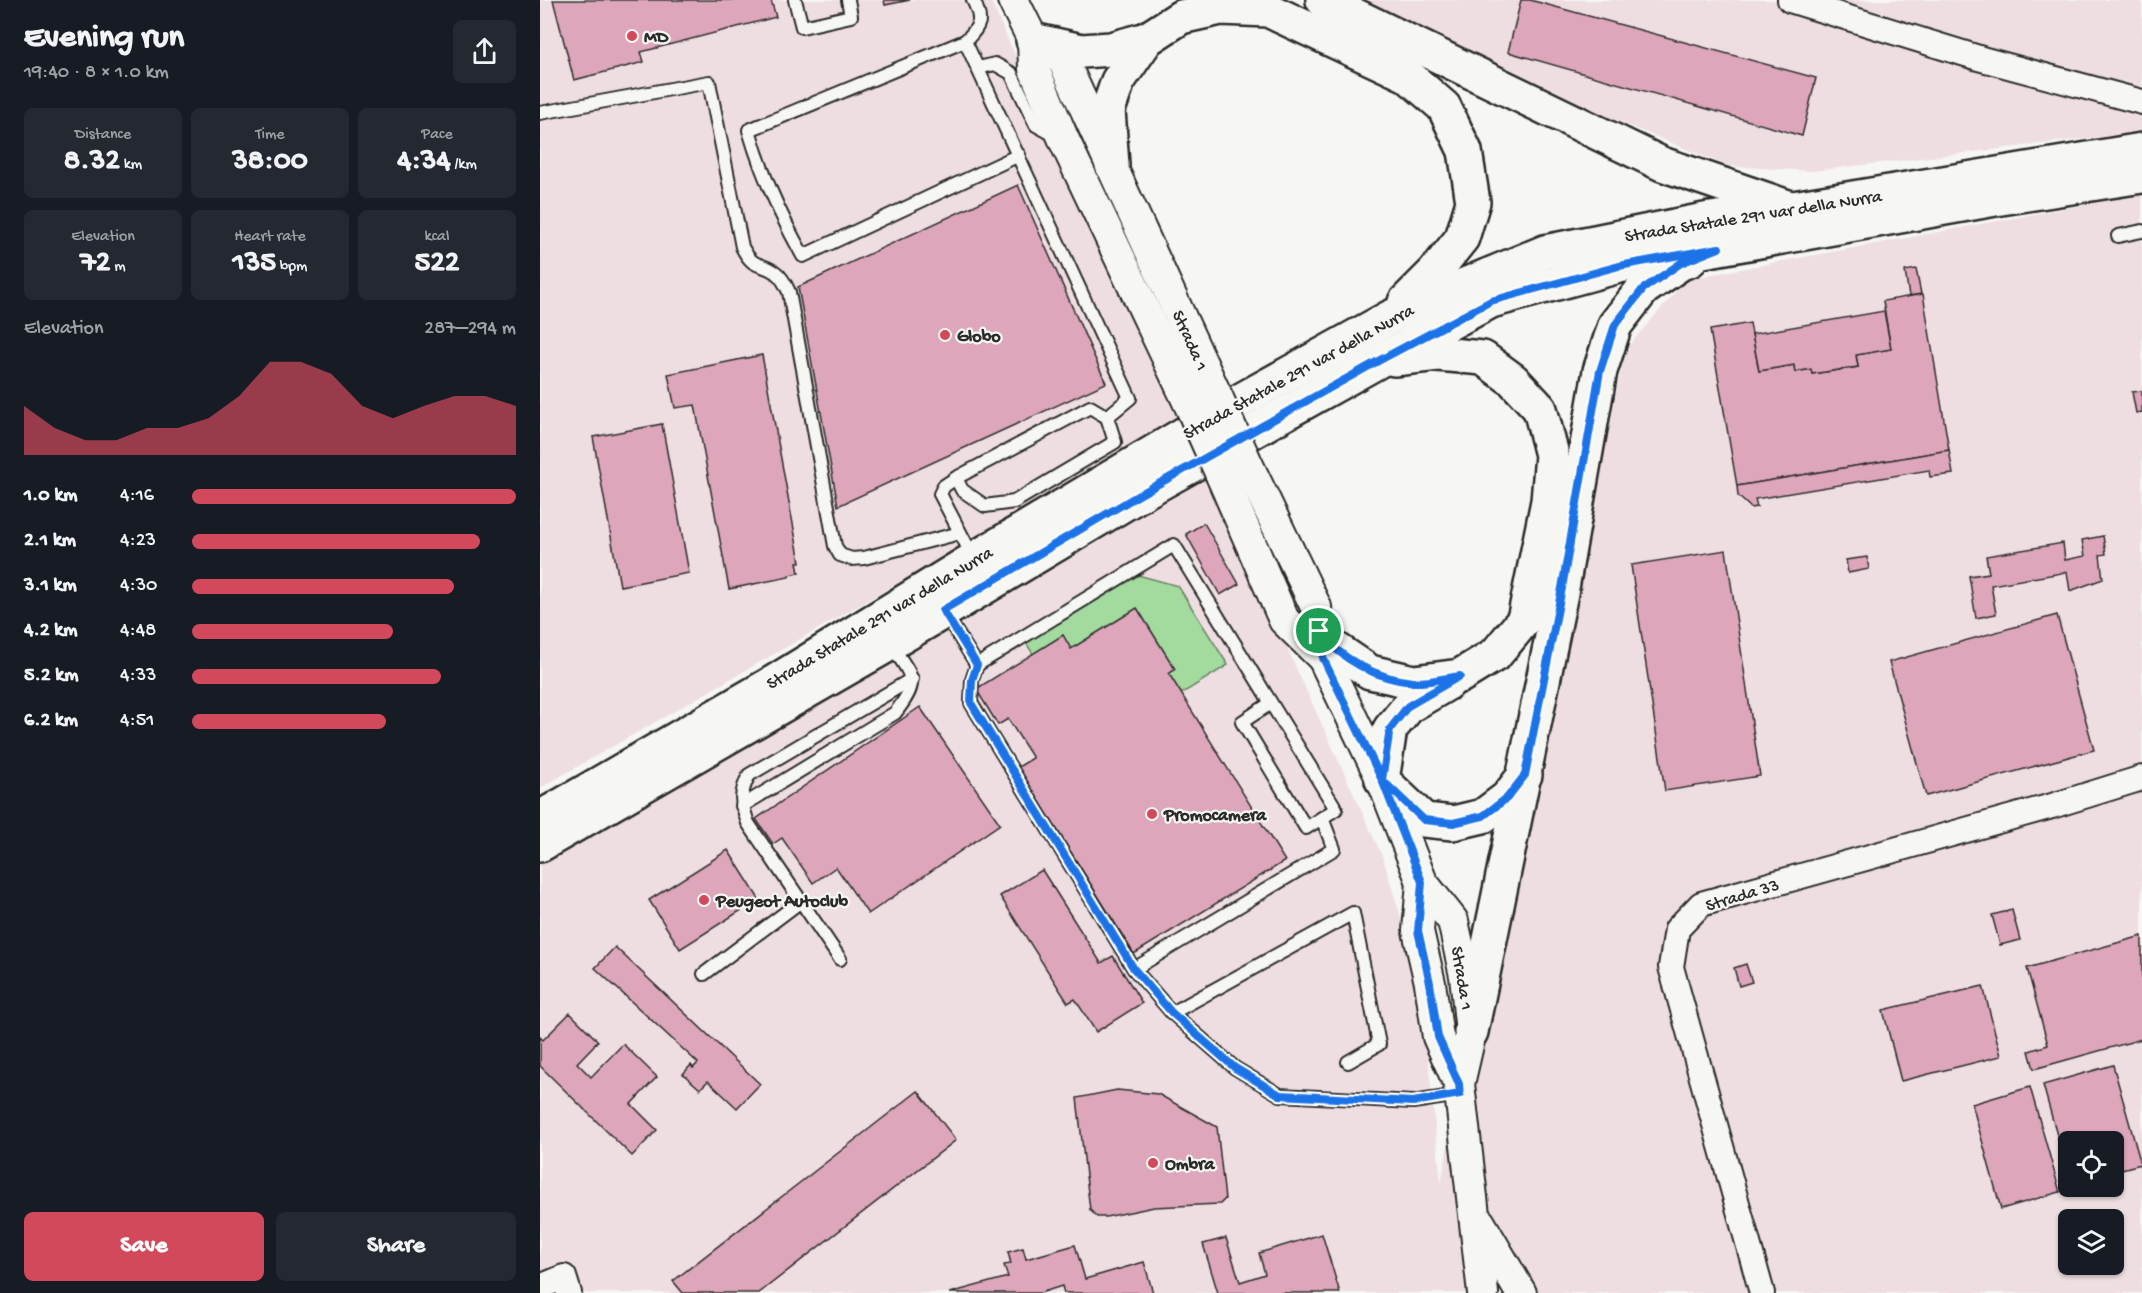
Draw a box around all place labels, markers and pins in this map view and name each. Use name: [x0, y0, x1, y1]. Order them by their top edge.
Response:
place label: MD: [644, 28, 669, 49]
marker: MD: [625, 29, 639, 43]
place label: Globo: [957, 327, 1001, 348]
marker: Globo: [938, 328, 952, 342]
pin: [1293, 605, 1344, 656]
place label: Promocamera: [1163, 806, 1267, 827]
marker: Promocamera: [1145, 807, 1159, 821]
place label: Peugeot Autoclub: [715, 892, 848, 913]
marker: Peugeot Autoclub: [697, 893, 711, 907]
place label: Ombra: [1165, 1155, 1215, 1176]
marker: Ombra: [1146, 1156, 1160, 1170]

